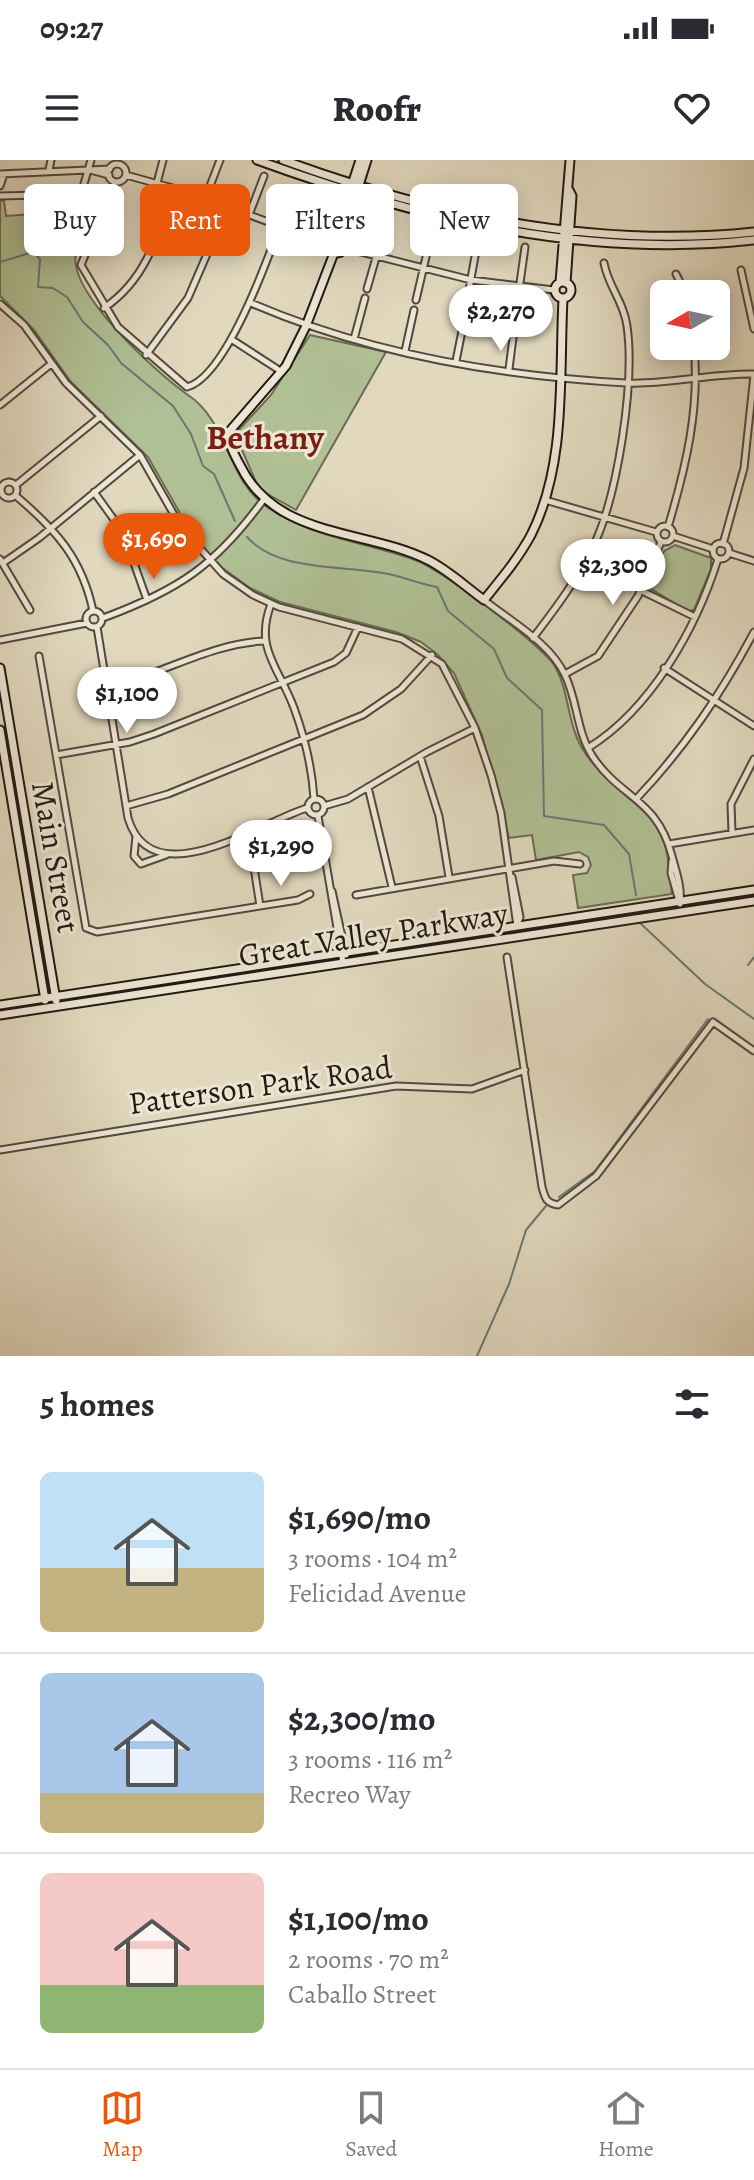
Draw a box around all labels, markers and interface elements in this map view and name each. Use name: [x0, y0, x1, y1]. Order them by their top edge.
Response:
text: 09:27: [40, 8, 103, 48]
text: Roofr: [333, 84, 421, 133]
icon: menu: [40, 86, 84, 130]
icon: heart: [670, 86, 714, 130]
chip: Buy: [24, 184, 124, 256]
chip: Rent: [140, 184, 250, 256]
chip: Filters: [266, 184, 394, 256]
chip: New: [410, 184, 518, 256]
north arrow: [650, 280, 730, 360]
map controls: [650, 280, 730, 360]
pin: $2,270: [436, 285, 566, 353]
text: $2,270: [467, 293, 535, 328]
district label: Bethany: [206, 414, 325, 461]
pin: $1,690: [89, 513, 219, 581]
text: $1,690: [121, 521, 187, 556]
pin: $2,300: [548, 539, 678, 607]
text: $2,300: [578, 547, 648, 582]
pin: $1,100: [62, 667, 192, 735]
text: $1,100: [95, 675, 159, 710]
street label: Main Street: [21, 778, 91, 936]
pin: $1,290: [216, 820, 346, 888]
text: $1,290: [248, 828, 314, 863]
street label: Great Valley Parkway: [235, 891, 511, 977]
street label: Patterson Park Road: [126, 1045, 395, 1125]
text: 5 homes: [40, 1381, 155, 1428]
icon: filters: [670, 1382, 714, 1426]
text: $1,690/mo: [288, 1494, 431, 1541]
icon: home: [104, 1504, 200, 1600]
text: 3 rooms · 104 m²: [288, 1541, 457, 1576]
text: Felicidad Avenue: [288, 1576, 466, 1611]
text: $2,300/mo: [288, 1695, 435, 1742]
icon: home: [104, 1705, 200, 1801]
text: 3 rooms · 116 m²: [288, 1742, 452, 1777]
text: Recreo Way: [288, 1777, 411, 1812]
text: $1,100/mo: [288, 1895, 429, 1942]
icon: home: [104, 1905, 200, 2001]
text: 2 rooms · 70 m²: [288, 1942, 449, 1977]
text: Caballo Street: [288, 1977, 436, 2012]
tab: Map: [100, 2086, 144, 2164]
tab: Saved: [345, 2086, 397, 2164]
tab: Home: [598, 2086, 654, 2164]

